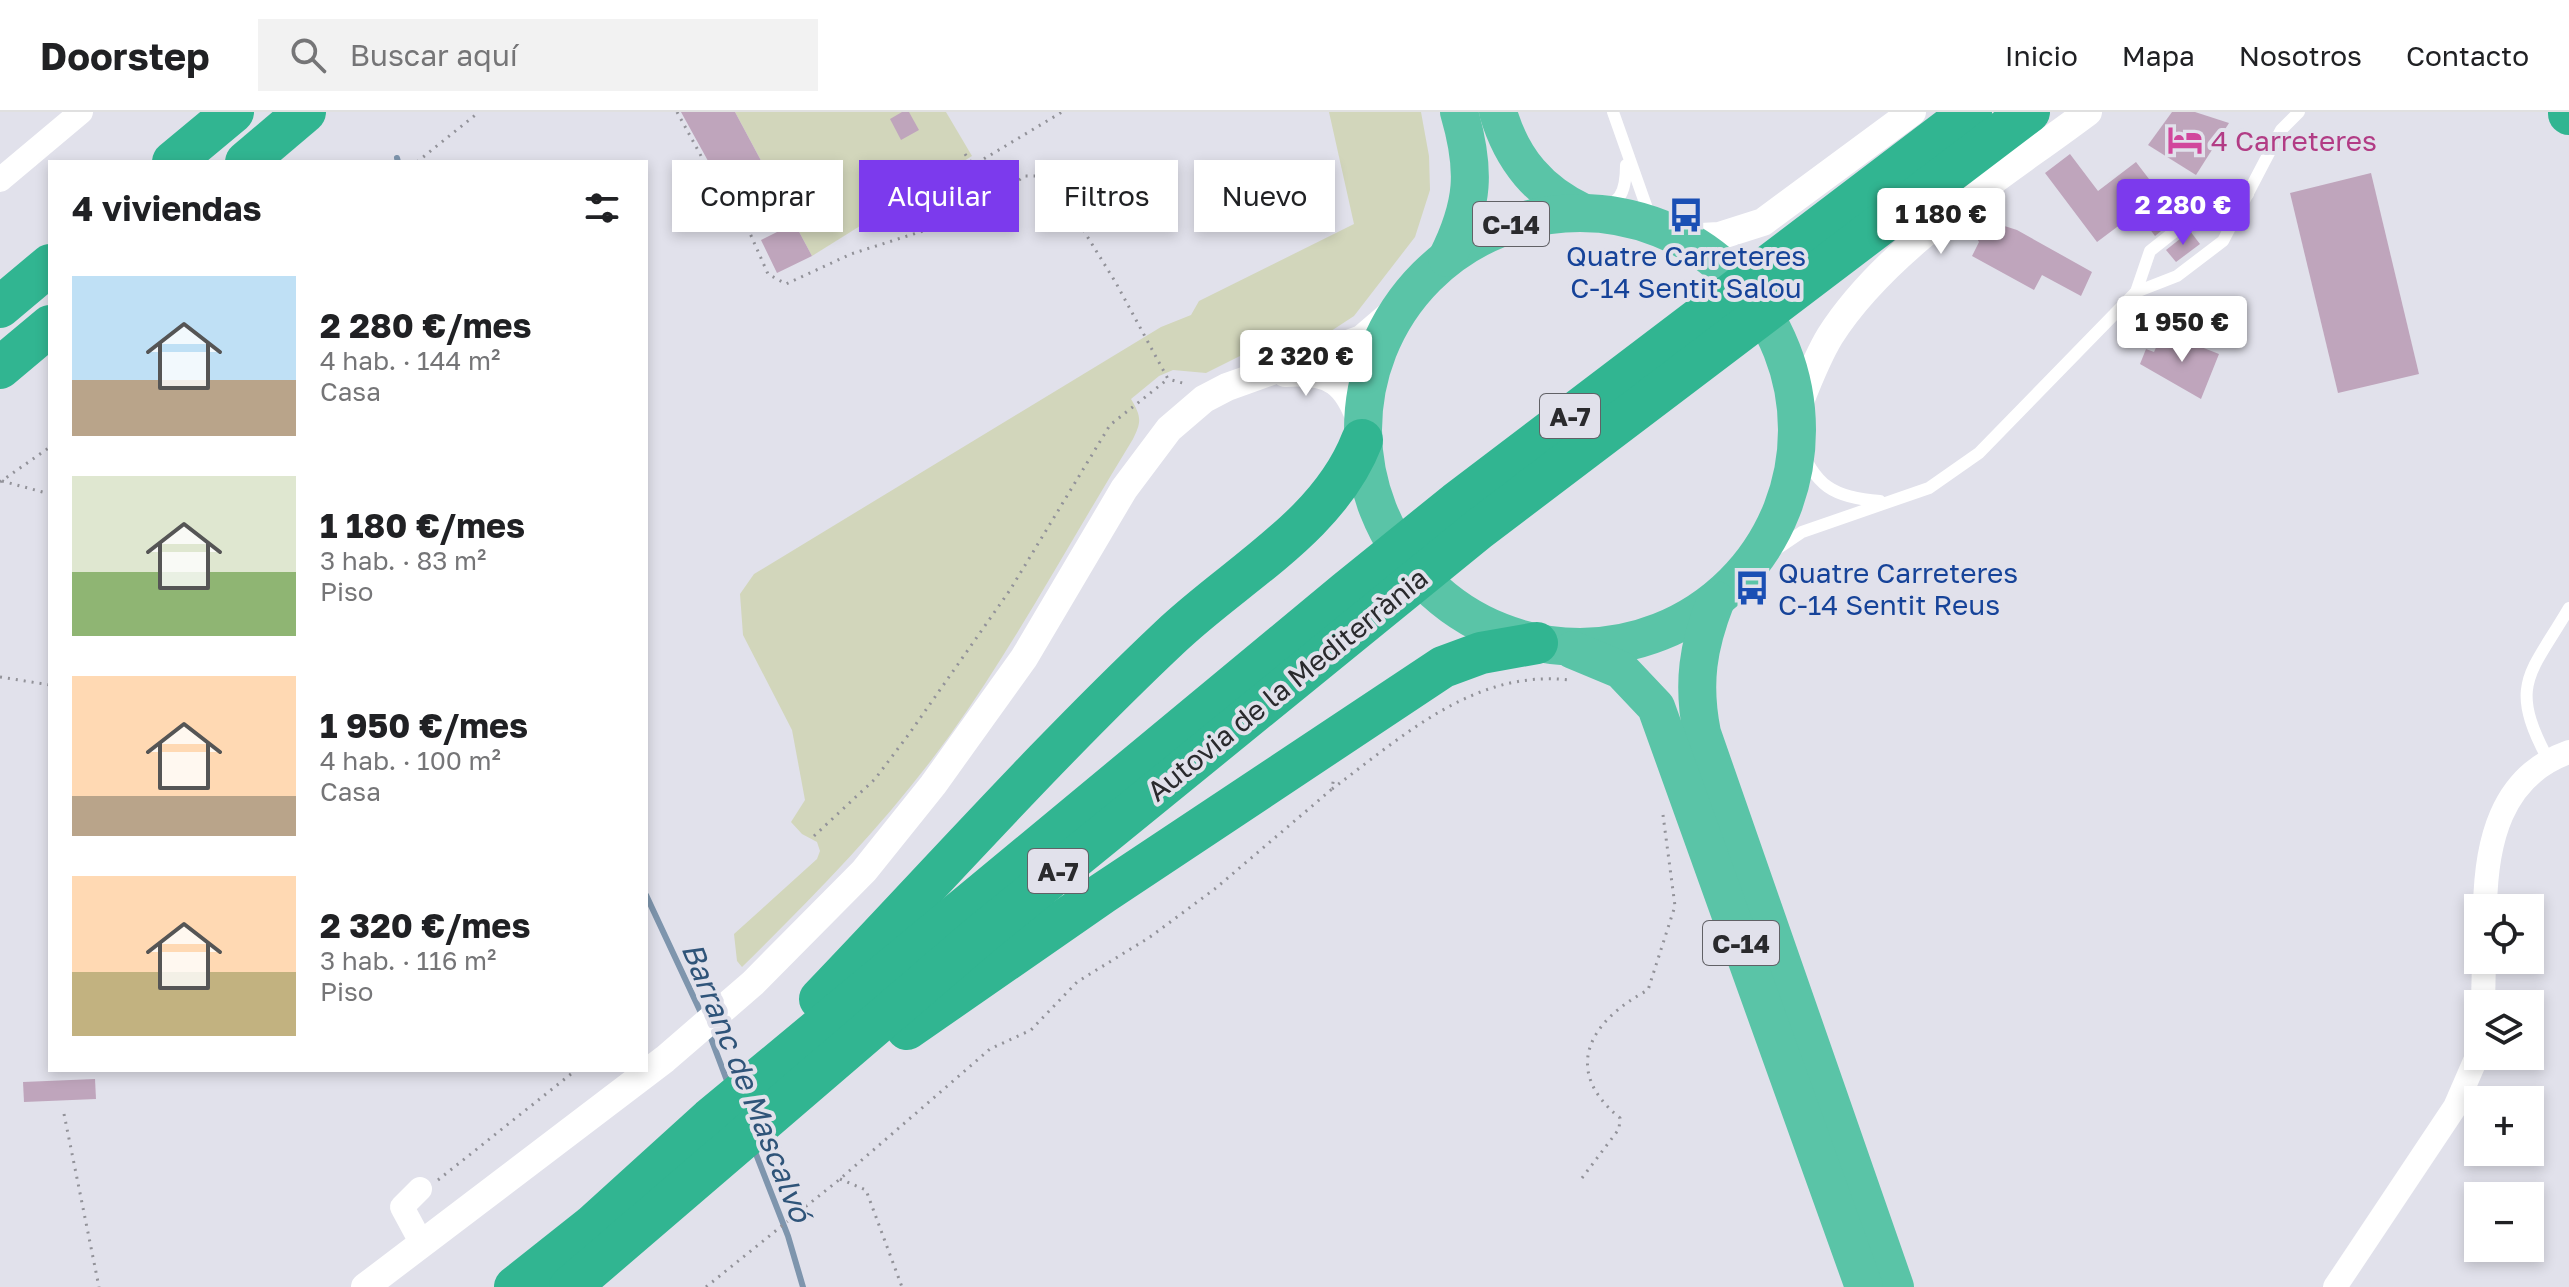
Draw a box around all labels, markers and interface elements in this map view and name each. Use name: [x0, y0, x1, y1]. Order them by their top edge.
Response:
search box: [258, 19, 818, 91]
text: Doorstep: [40, 33, 210, 78]
icon: search: [286, 33, 330, 77]
text: Buscar aquí: [350, 37, 518, 73]
text: Inicio: [2005, 39, 2078, 72]
text: Mapa: [2122, 39, 2195, 72]
text: Nosotros: [2239, 39, 2362, 72]
text: Contacto: [2406, 39, 2529, 72]
hotel icon: 4 Carreteres: [2166, 121, 2204, 159]
place label: 4 Carreteres: [2211, 124, 2377, 157]
chip: Comprar: [672, 160, 843, 232]
chip: Alquilar: [859, 160, 1019, 232]
chip: Filtros: [1035, 160, 1178, 232]
chip: Nuevo: [1194, 160, 1335, 232]
pin: 2 280 €: [2109, 179, 2257, 247]
icon: filters: [580, 186, 624, 230]
text: 4 viviendas: [72, 188, 261, 228]
pin: 1 180 €: [1867, 188, 2015, 256]
text: 2 280 €: [2135, 189, 2231, 220]
bus stop icon: Quatre Carreteres C-14 Sentit Salou: [1667, 196, 1705, 234]
text: 1 180 €: [1895, 198, 1987, 229]
road number: C-14: [1473, 202, 1549, 246]
place label: Quatre Carreteres C-14 Sentit Salou: [1566, 239, 1806, 304]
pin: 1 950 €: [2108, 296, 2256, 364]
text: 2 280 €/mes: [320, 305, 531, 345]
text: 1 950 €: [2135, 306, 2229, 337]
icon: home: [136, 308, 232, 404]
pin: 2 320 €: [1232, 330, 1380, 398]
text: 2 320 €: [1258, 340, 1354, 371]
text: 4 hab. · 144 m²: [320, 345, 500, 376]
text: Casa: [320, 376, 381, 407]
road number: A-7: [1540, 394, 1600, 438]
text: 1 180 €/mes: [320, 505, 525, 545]
icon: home: [136, 508, 232, 604]
text: 3 hab. · 83 m²: [320, 545, 486, 576]
place label: Quatre Carreteres C-14 Sentit Reus: [1778, 556, 2018, 621]
street label: Autovia de la Mediterrània: [1140, 561, 1434, 807]
bus stop icon: Quatre Carreteres C-14 Sentit Reus: [1733, 569, 1771, 607]
text: Piso: [320, 576, 373, 607]
text: 1 950 €/mes: [320, 705, 528, 745]
icon: home: [136, 708, 232, 804]
text: 4 hab. · 100 m²: [320, 745, 501, 776]
text: Casa: [320, 776, 381, 807]
road number: A-7: [1028, 849, 1088, 893]
map controls: [2464, 894, 2544, 1262]
button: locate: [2464, 894, 2544, 974]
text: 2 320 €/mes: [320, 905, 530, 945]
icon: home: [136, 908, 232, 1004]
road number: C-14: [1703, 921, 1779, 965]
water label: Barranc de Mascalvó: [675, 937, 821, 1230]
text: 3 hab. · 116 m²: [320, 945, 496, 976]
text: Piso: [320, 976, 373, 1007]
button: layers: [2464, 990, 2544, 1070]
button: +: [2464, 1086, 2544, 1166]
button: −: [2464, 1182, 2544, 1262]

